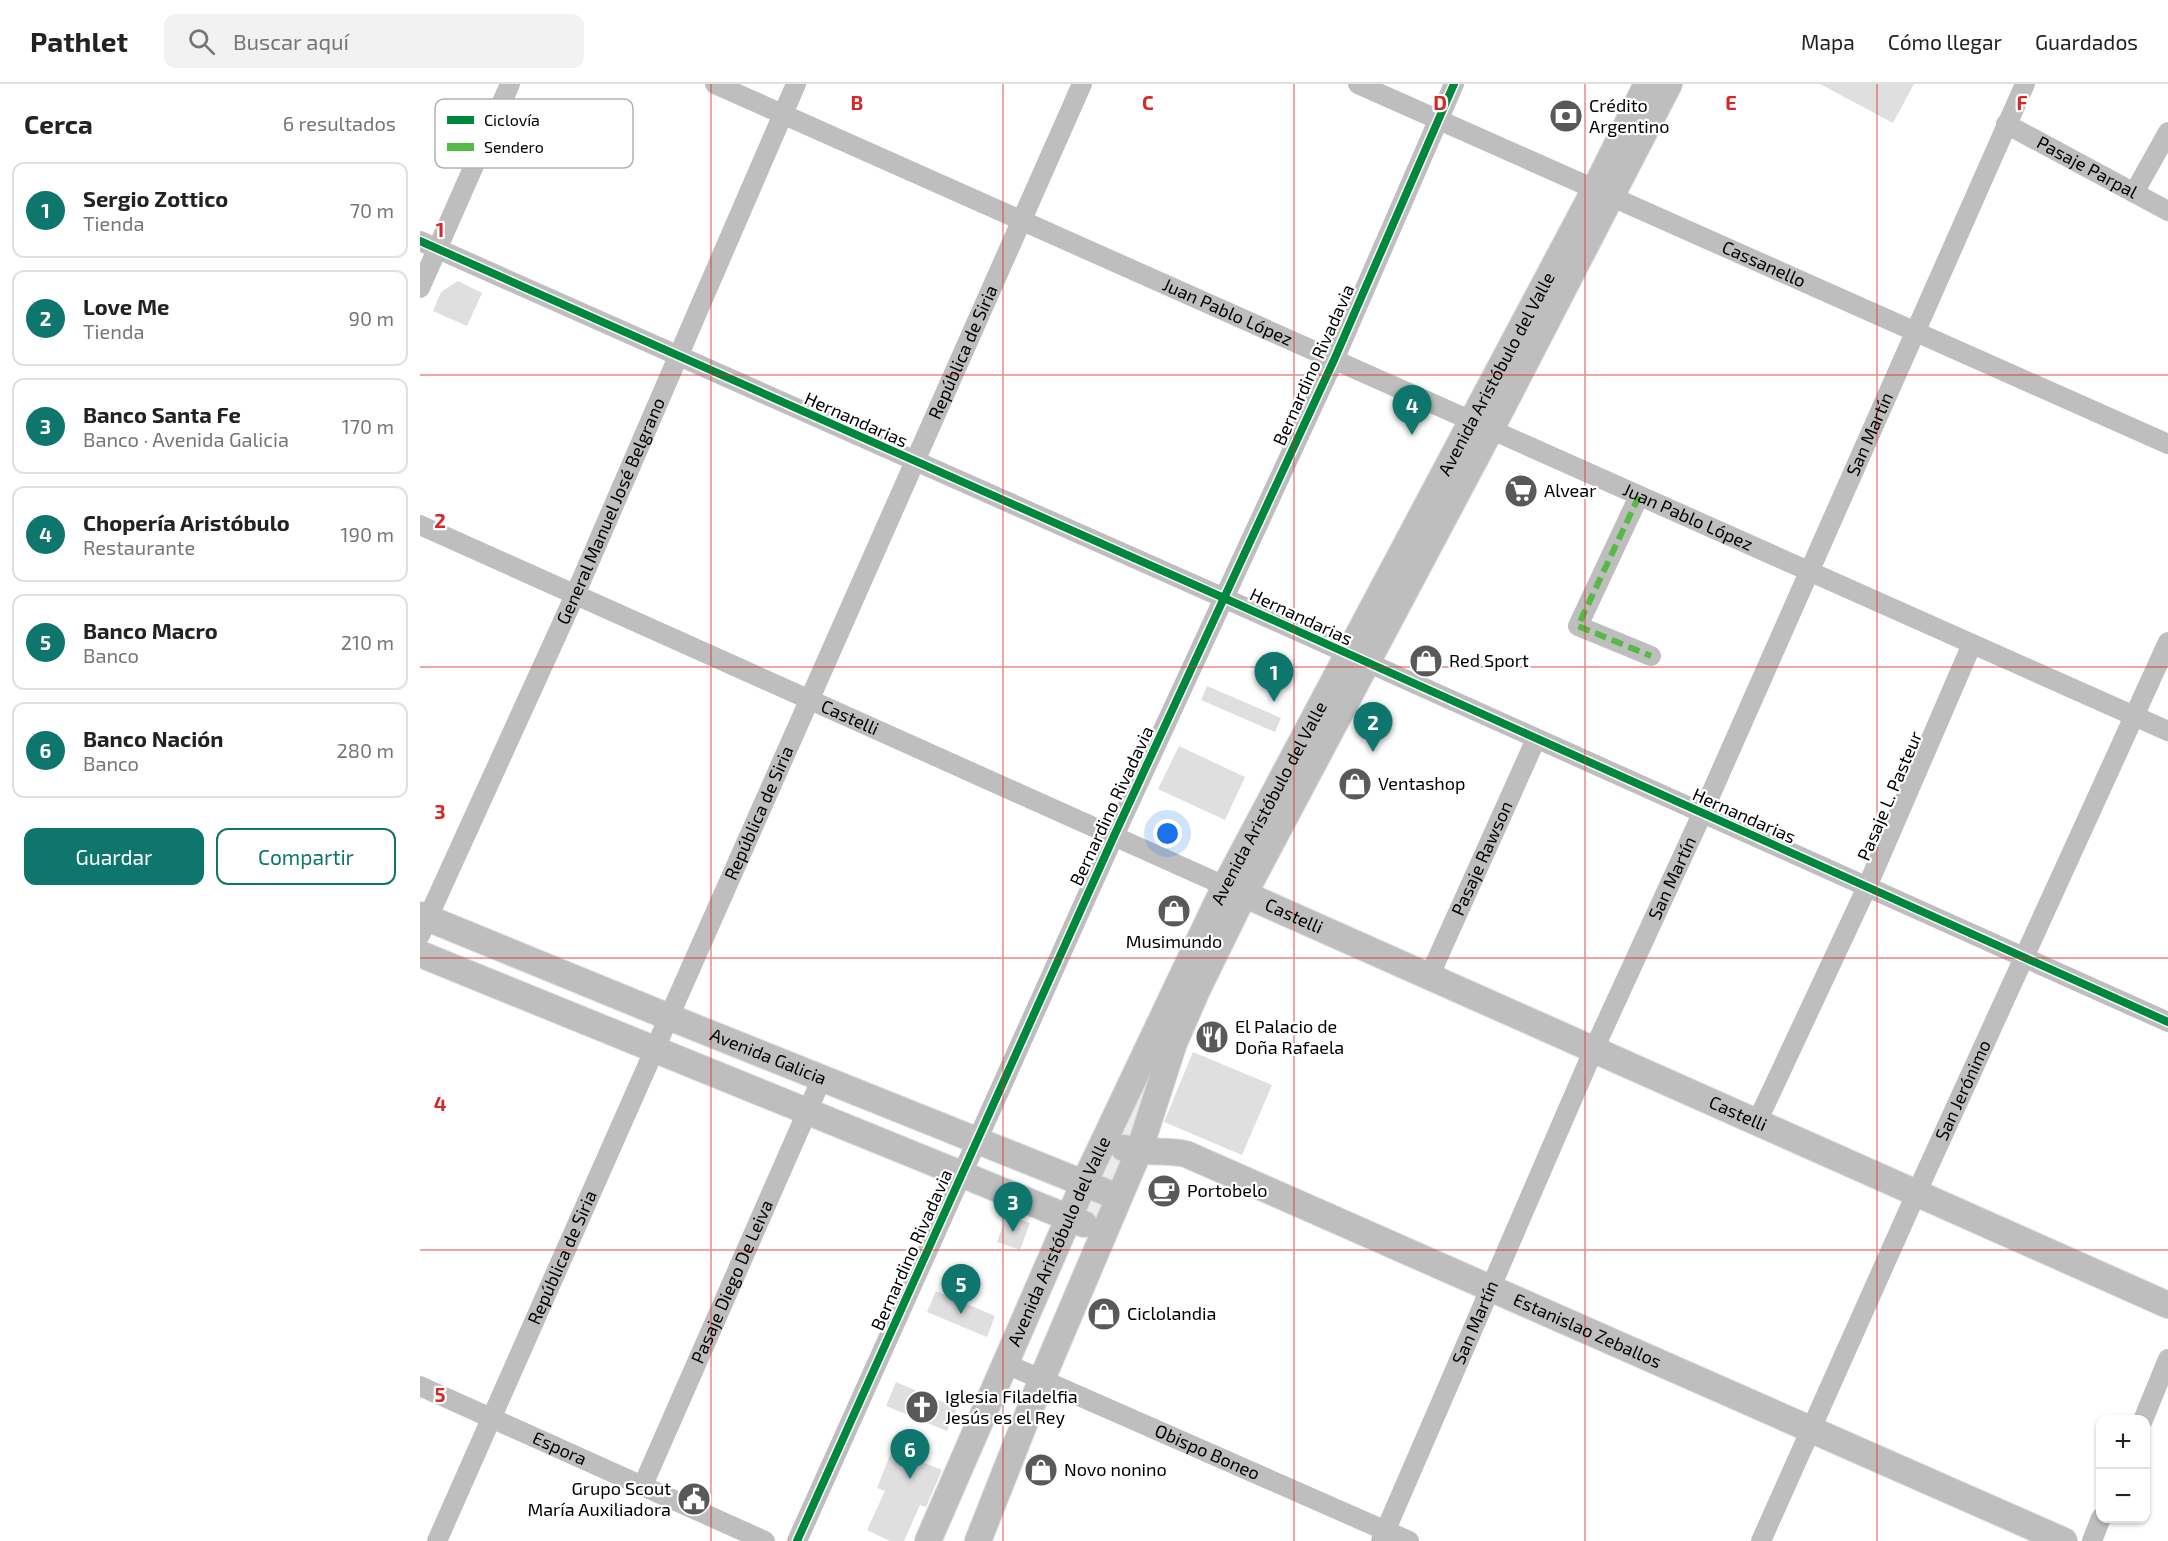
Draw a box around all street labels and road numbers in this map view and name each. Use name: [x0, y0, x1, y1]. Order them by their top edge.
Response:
street label: Pasaje Parpal: [2033, 131, 2142, 203]
street label: Cassanello: [1719, 235, 1809, 292]
street label: Avenida Aristóbulo del Valle: [1433, 268, 1559, 479]
street label: Juan Pablo López: [1160, 273, 1296, 350]
street label: República de Siria: [923, 281, 1002, 422]
street label: Bernardino Rivadavia: [1268, 281, 1359, 449]
street label: Hernandarias: [801, 387, 911, 452]
street label: San Martín: [1841, 389, 1897, 479]
street label: General Manuel José Belgrano: [551, 394, 669, 628]
street label: Juan Pablo López: [1620, 478, 1757, 555]
street label: Hernandarias: [1247, 583, 1356, 649]
street label: Castelli: [818, 694, 883, 739]
street label: Avenida Aristóbulo del Valle: [1206, 697, 1331, 908]
street label: Bernardino Rivadavia: [1064, 722, 1158, 889]
street label: Pasaje L. Pasteur: [1852, 728, 1926, 864]
street label: República de Siria: [719, 742, 798, 883]
street label: Hernandarias: [1689, 783, 1799, 848]
street label: Pasaje Rawson: [1446, 797, 1517, 919]
street label: San Martín: [1643, 833, 1700, 923]
street label: Castelli: [1262, 893, 1327, 938]
street label: Avenida Galicia: [707, 1023, 830, 1089]
street label: San Jerónimo: [1930, 1036, 1995, 1144]
street label: Castelli: [1706, 1090, 1771, 1135]
street label: Avenida Aristóbulo del Valle: [1002, 1133, 1115, 1349]
street label: Bernardino Rivadavia: [866, 1166, 957, 1334]
street label: República de Siria: [522, 1187, 601, 1328]
street label: Pasaje Diego De Leiva: [686, 1196, 777, 1367]
street label: San Martín: [1447, 1277, 1502, 1367]
street label: Estanislao Zeballos: [1510, 1288, 1665, 1372]
street label: Obispo Boneo: [1152, 1419, 1264, 1484]
street label: Espora: [529, 1426, 590, 1470]

